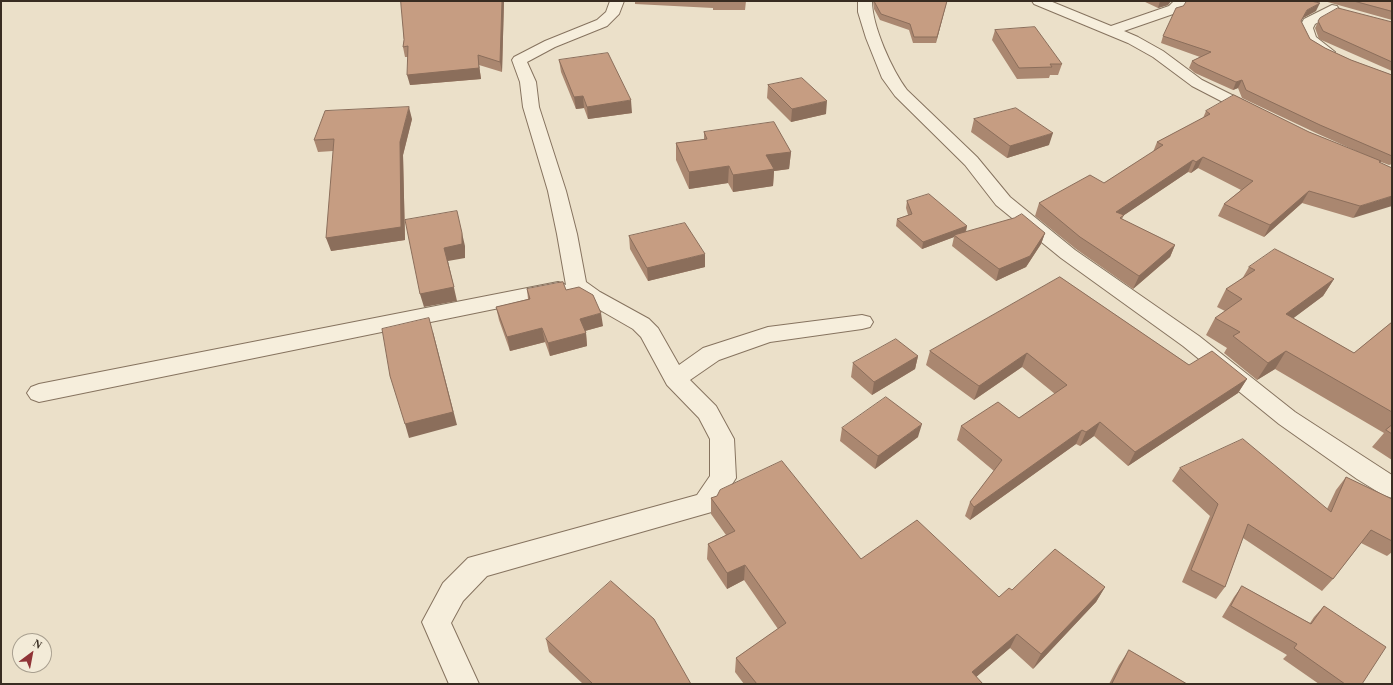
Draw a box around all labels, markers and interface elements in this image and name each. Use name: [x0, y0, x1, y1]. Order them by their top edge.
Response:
north arrow: [12, 633, 52, 673]
text: N: [31, 636, 44, 651]

